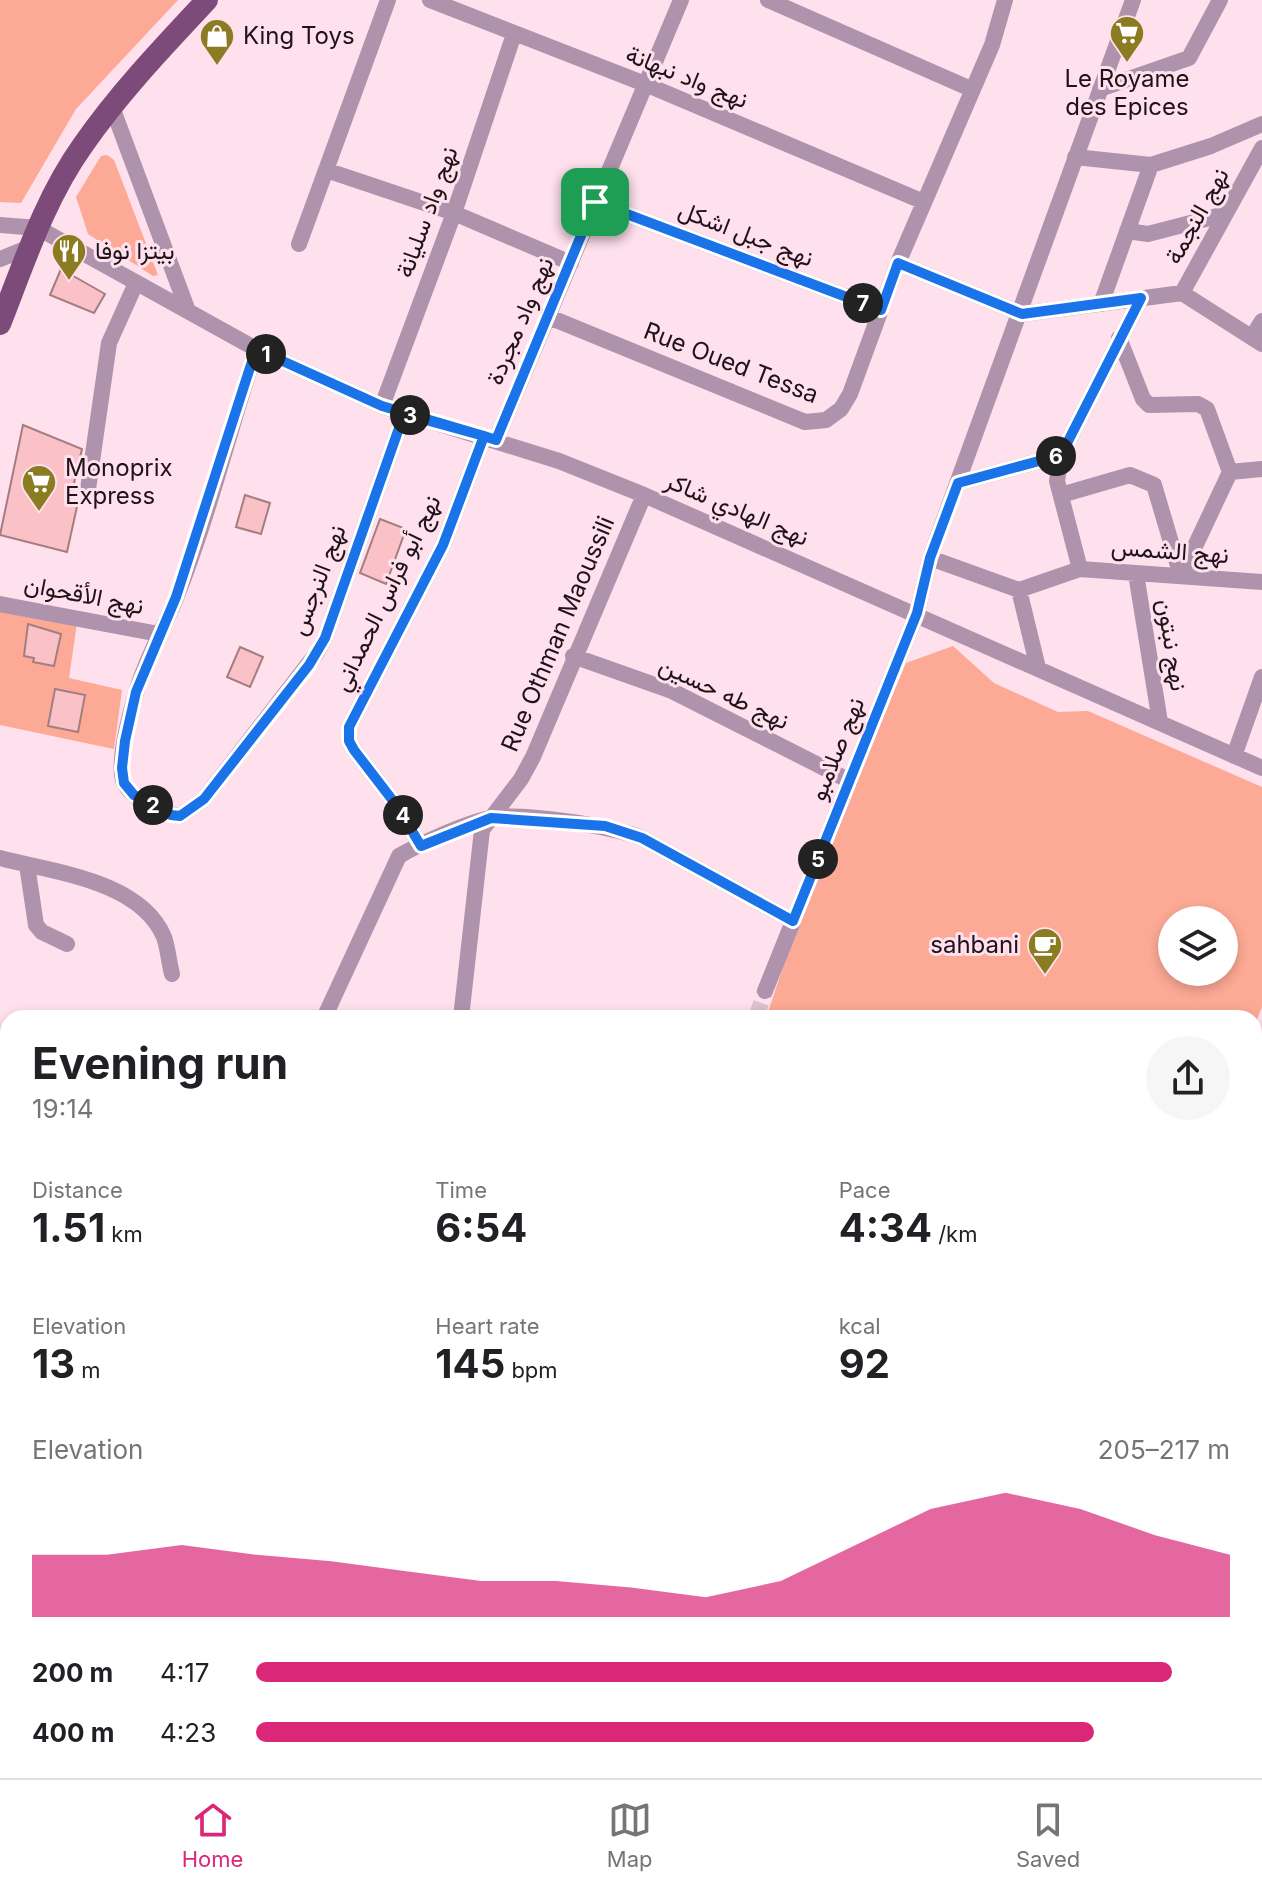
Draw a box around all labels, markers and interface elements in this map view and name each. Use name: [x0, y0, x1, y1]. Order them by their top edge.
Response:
supermarket icon: Le Royame des Epices: [1108, 14, 1146, 64]
shop icon: King Toys: [198, 17, 236, 67]
place label: King Toys: [243, 21, 355, 50]
street label: نهج واد نبهانة: [621, 39, 753, 117]
place label: Le Royame des Epices: [1064, 64, 1190, 121]
street label: نهج واد سليانة: [389, 142, 466, 282]
street label: نهج النجمة: [1158, 163, 1237, 270]
pin: [561, 168, 629, 236]
icon: arrive: [573, 180, 617, 224]
street label: نهج جبل اشكل: [674, 195, 818, 275]
restaurant icon: بيتزا نوفا: [50, 232, 88, 282]
place label: بيتزا نوفا: [95, 236, 175, 266]
street label: نهج واد مجردة: [480, 253, 562, 390]
pin: 7: [843, 283, 883, 323]
text: 7: [857, 290, 869, 316]
street label: Rue Oued Tessa: [640, 316, 823, 409]
pin: 1: [246, 334, 286, 374]
text: 1: [261, 341, 271, 367]
pin: 3: [390, 395, 430, 435]
text: 3: [403, 402, 417, 428]
pin: 6: [1036, 436, 1076, 476]
text: 6: [1049, 443, 1063, 469]
place label: Monoprix Express: [65, 453, 173, 510]
supermarket icon: Monoprix Express: [20, 463, 58, 513]
street label: نهج الهادي شاكر: [658, 465, 813, 556]
street label: نهج أبو فراس الحمداني: [326, 490, 451, 698]
street label: Rue Othman Maoussili: [495, 512, 620, 756]
street label: نهج النرجس: [283, 521, 355, 640]
street label: نهج الشمس: [1110, 532, 1230, 572]
street label: نهج الأقحوان: [21, 569, 146, 623]
street label: نهج نبتون: [1148, 597, 1194, 693]
street label: نهج طه حسين: [653, 650, 794, 738]
street label: نهج صلامبو: [803, 693, 873, 806]
pin: 2: [133, 785, 173, 825]
text: 2: [146, 792, 160, 818]
pin: 4: [383, 795, 423, 835]
text: 4: [396, 802, 410, 828]
pin: 5: [798, 839, 838, 879]
text: 5: [811, 846, 825, 872]
map controls: [1158, 906, 1238, 986]
button: layers: [1158, 906, 1238, 986]
cafe icon: sahbani: [1026, 926, 1064, 976]
place label: sahbani: [930, 930, 1019, 959]
text: Evening run: [32, 1036, 288, 1090]
button: share: [1146, 1036, 1230, 1120]
text: 19:14: [32, 1093, 94, 1124]
text: Distance: [32, 1177, 123, 1203]
text: Time: [435, 1177, 487, 1203]
text: Pace: [839, 1177, 890, 1203]
text: 1.51: [32, 1203, 105, 1252]
text: 6:54: [435, 1203, 527, 1252]
text: 4:34: [839, 1203, 932, 1252]
text: km: [105, 1221, 143, 1247]
text: /km: [932, 1221, 977, 1247]
text: Elevation: [32, 1313, 126, 1339]
text: Heart rate: [435, 1313, 540, 1339]
text: kcal: [839, 1313, 881, 1339]
text: 13: [32, 1339, 75, 1388]
text: 145: [435, 1339, 505, 1388]
text: 92: [839, 1339, 890, 1388]
text: m: [75, 1357, 101, 1383]
text: bpm: [505, 1357, 558, 1383]
text: Elevation: [32, 1434, 143, 1465]
text: 205–217 m: [1098, 1434, 1230, 1465]
text: 200 m: [32, 1657, 113, 1688]
text: 4:17: [160, 1657, 210, 1688]
text: 400 m: [32, 1717, 115, 1748]
text: 4:23: [160, 1717, 216, 1748]
tab: Home: [182, 1798, 243, 1872]
tab: Map: [607, 1798, 652, 1872]
tab: Saved: [1016, 1798, 1080, 1872]

